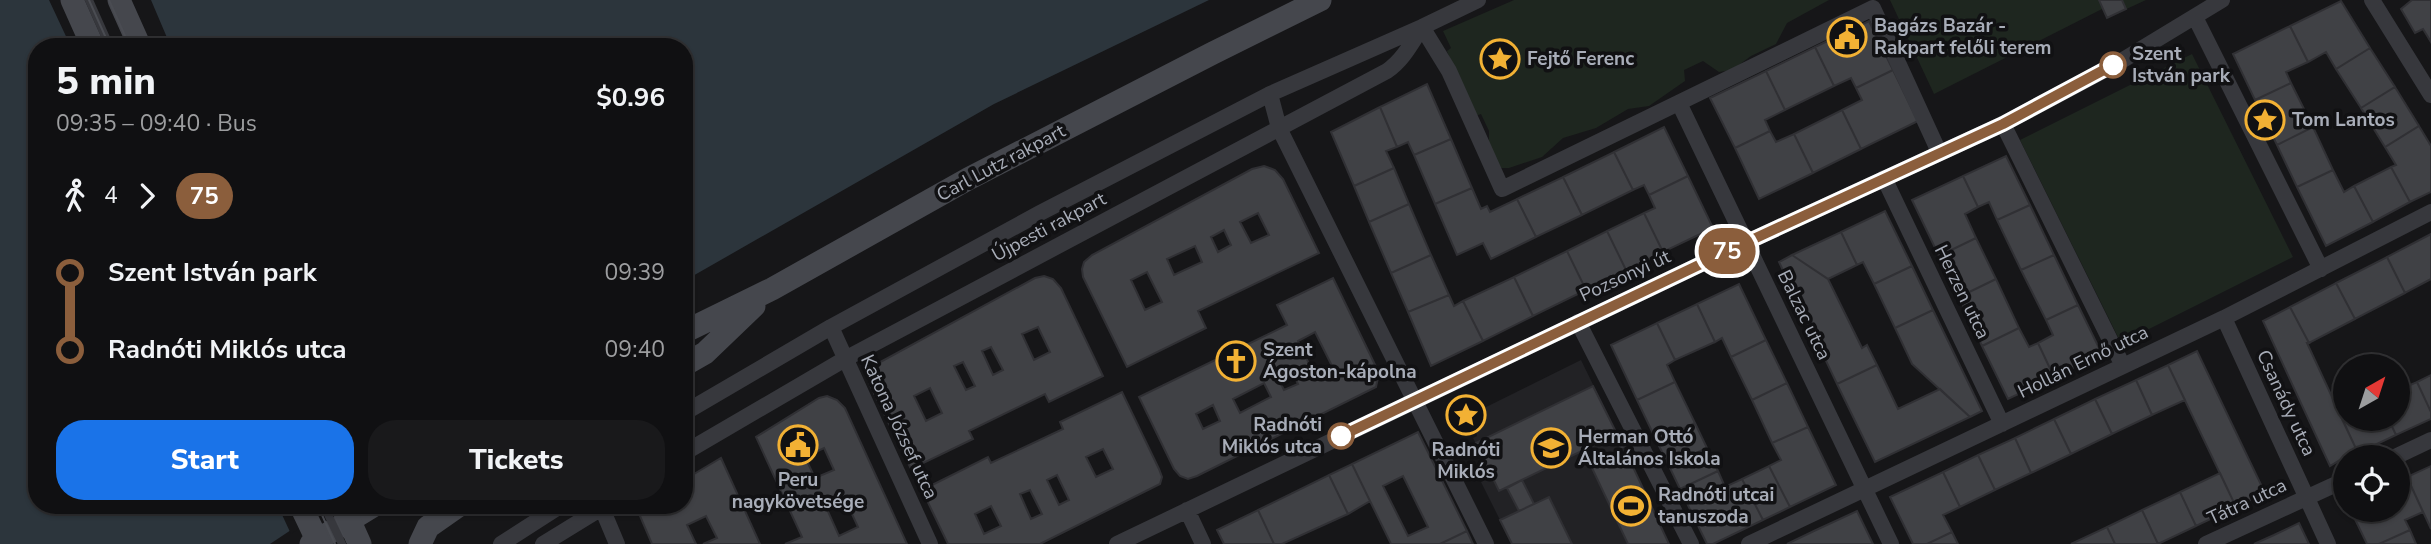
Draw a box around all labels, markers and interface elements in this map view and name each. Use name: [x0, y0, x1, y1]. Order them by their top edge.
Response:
place label: Bagázs Bazár - Rakpart felőli terem: [1874, 13, 2051, 61]
public building icon: Bagázs Bazár - Rakpart felőli terem: [1826, 16, 1868, 58]
place icon: Fejtő Ferenc: [1479, 38, 1521, 80]
place label: Szent István park: [2132, 41, 2231, 89]
place label: Fejtő Ferenc: [1527, 46, 1634, 72]
marker: Szent István park: [2100, 52, 2126, 78]
text: 5 min: [56, 56, 156, 107]
text: $0.96: [596, 80, 665, 115]
place icon: Tom Lantos: [2244, 99, 2286, 141]
place label: Tom Lantos: [2292, 107, 2395, 133]
text: 09:35 – 09:40 · Bus: [56, 108, 257, 139]
street label: Carl Lutz rakpart: [932, 118, 1070, 208]
icon: walk: [56, 177, 94, 215]
icon: forward: [128, 177, 166, 215]
text: 4: [104, 180, 118, 211]
text: 75: [190, 180, 219, 212]
street label: Újpesti rakpart: [987, 186, 1111, 268]
line badge: 75: [1696, 228, 1758, 274]
text: 75: [1713, 235, 1741, 267]
street label: Herzen utca: [1928, 241, 1996, 343]
street label: Pozsonyi út: [1575, 243, 1675, 308]
text: Szent István park: [108, 255, 317, 290]
text: 09:39: [605, 257, 665, 288]
street label: Balzac utca: [1771, 266, 1837, 364]
street label: Hollán Ernő utca: [2013, 319, 2153, 405]
text: Radnóti Miklós utca: [108, 332, 347, 367]
text: 09:40: [605, 334, 665, 365]
place label: Szent Ágoston-kápolna: [1263, 337, 1417, 385]
church icon: Szent Ágoston-kápolna: [1215, 340, 1257, 382]
street label: Csanády utca: [2250, 346, 2322, 460]
street label: Katona József utca: [854, 351, 944, 503]
north arrow: [2333, 354, 2410, 430]
map controls: [2333, 354, 2410, 522]
place icon: Radnóti Miklós: [1445, 394, 1487, 436]
place label: Radnóti Miklós utca: [1222, 412, 1322, 460]
button: Start: [56, 420, 354, 500]
button: Tickets: [368, 420, 665, 500]
marker: Radnóti Miklós utca: [1328, 423, 1354, 449]
public building icon: Peru nagykövetsége: [777, 424, 819, 466]
place label: Herman Ottó Általános Iskola: [1578, 424, 1721, 472]
school or university icon: Herman Ottó Általános Iskola: [1530, 427, 1572, 469]
place label: Radnóti Miklós: [1432, 437, 1500, 485]
button: locate: [2333, 445, 2410, 522]
place label: Peru nagykövetsége: [732, 467, 864, 515]
street label: Tátra utca: [2203, 472, 2291, 532]
place label: Radnóti utcai tanuszoda: [1658, 482, 1774, 530]
sports icon: Radnóti utcai tanuszoda: [1610, 485, 1652, 527]

